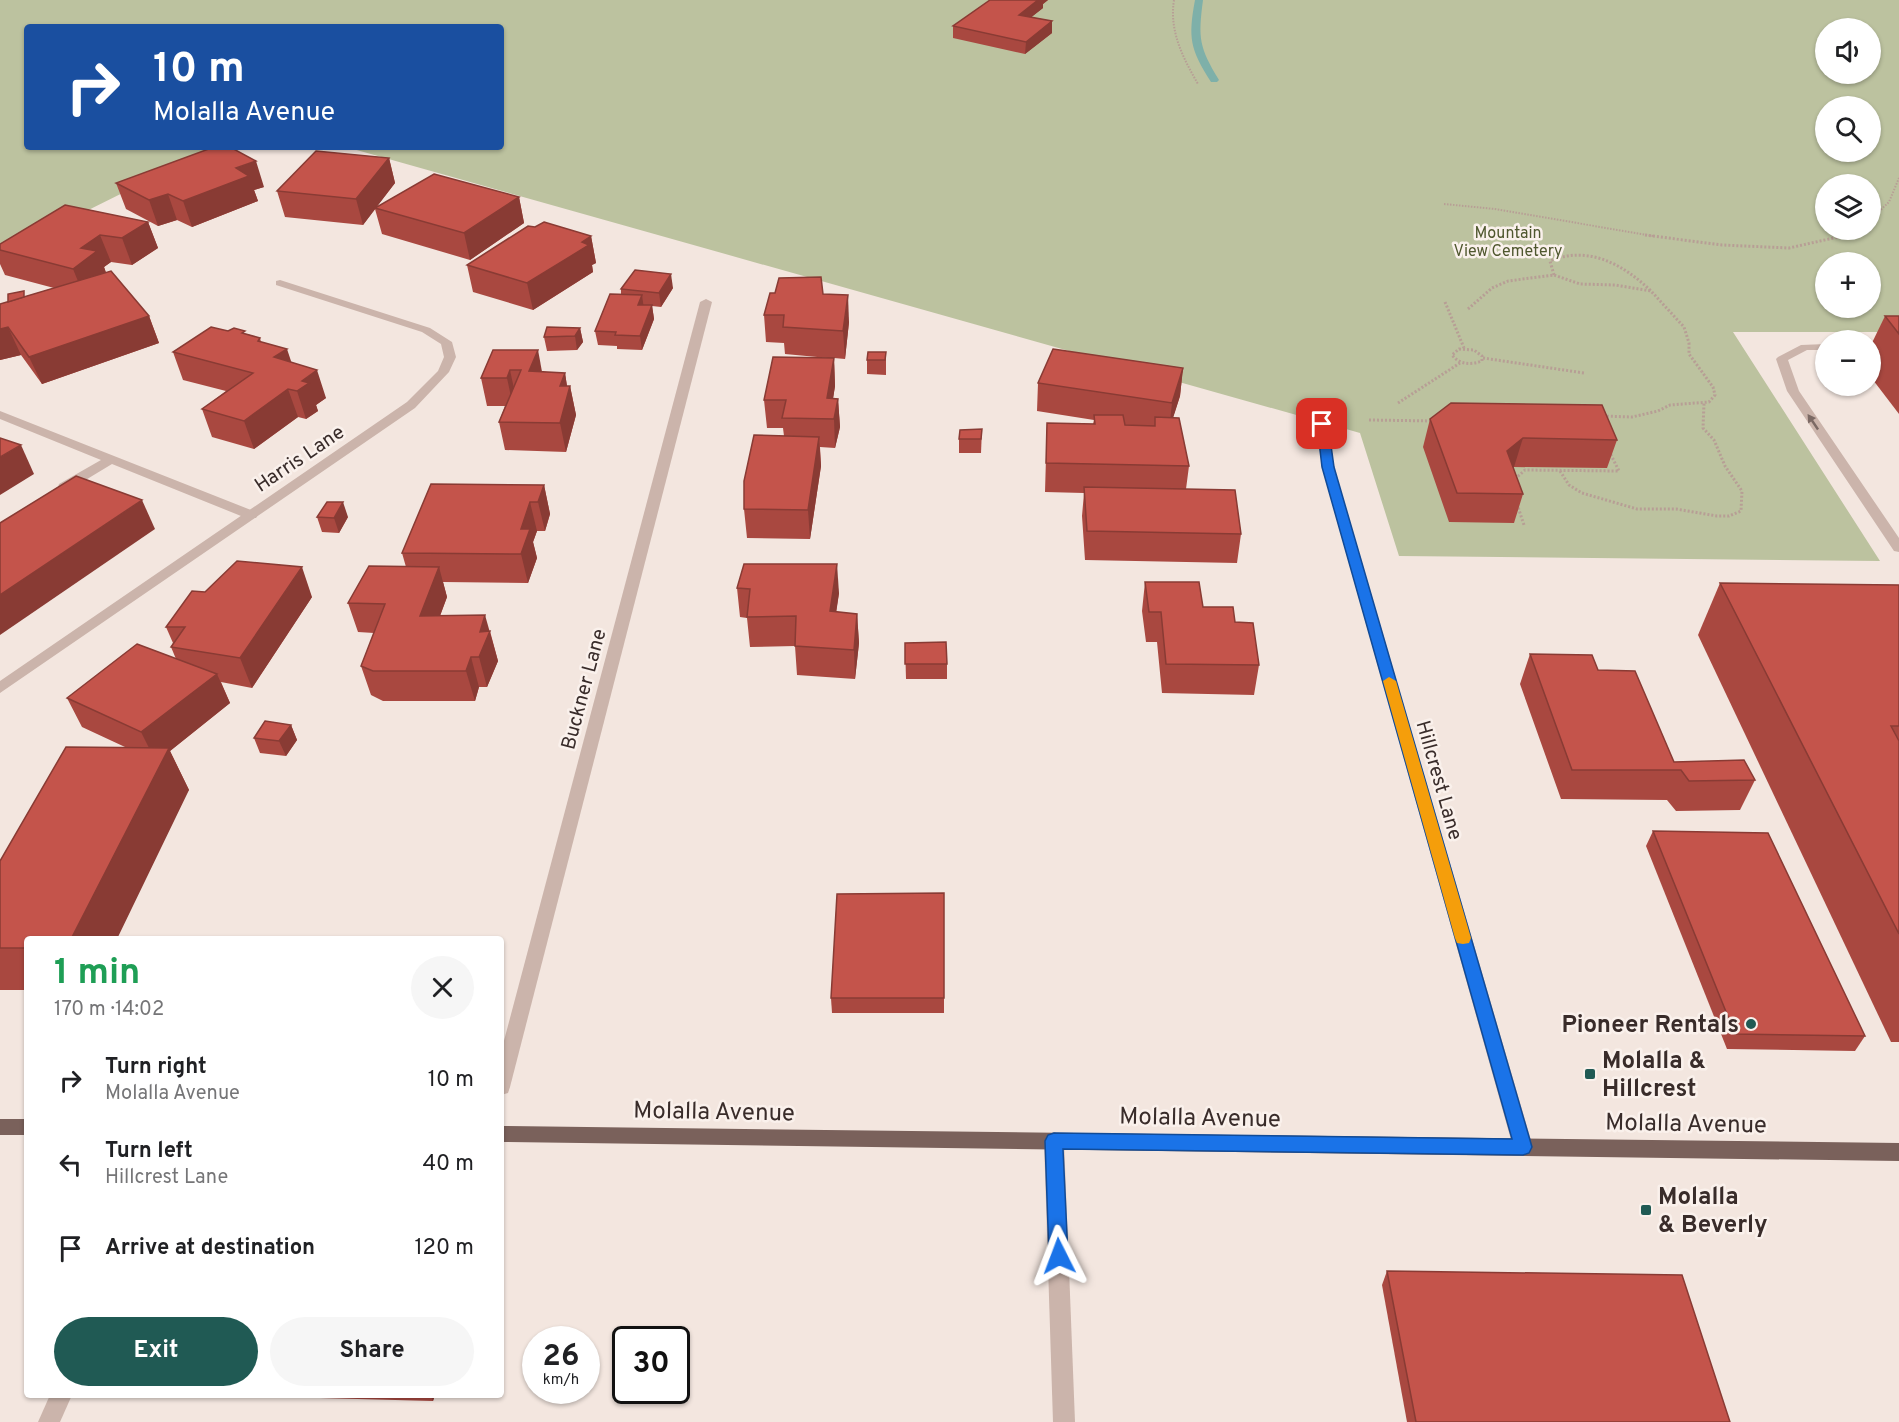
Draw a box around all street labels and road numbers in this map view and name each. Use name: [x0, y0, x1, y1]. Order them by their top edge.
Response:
street label: Harris Lane: [250, 420, 350, 499]
street label: Buckner Lane: [556, 626, 614, 753]
street label: Hillcrest Lane: [1409, 718, 1468, 843]
street label: Molalla Avenue: [633, 1097, 795, 1129]
street label: Molalla Avenue: [1119, 1103, 1281, 1135]
street label: Molalla Avenue: [1605, 1109, 1767, 1141]

